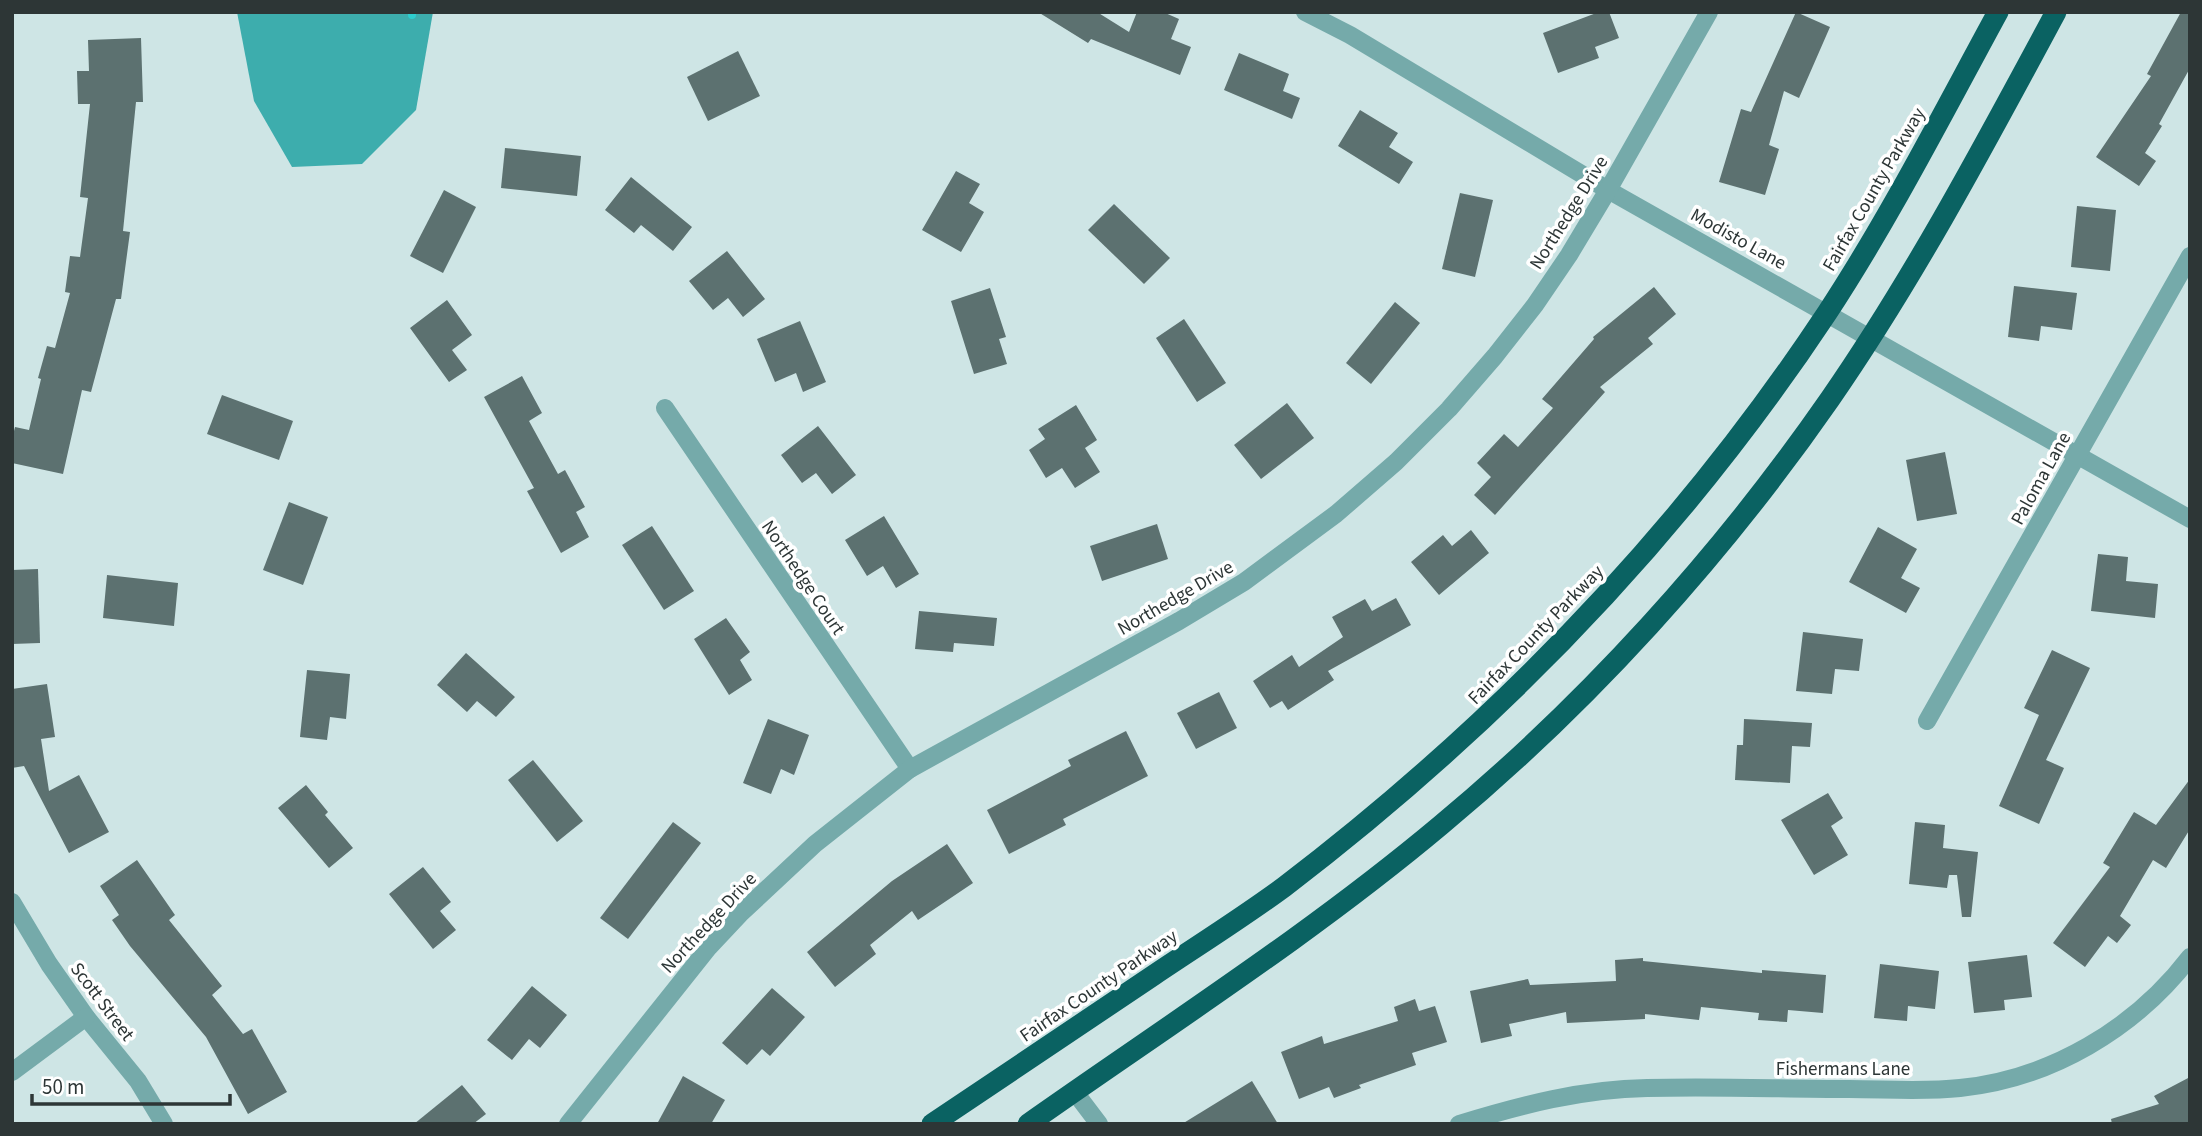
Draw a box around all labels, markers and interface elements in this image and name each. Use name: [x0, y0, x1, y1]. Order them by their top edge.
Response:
street label: Fairfax County Parkway: [1816, 103, 1932, 277]
street label: Northedge Drive: [1523, 151, 1615, 275]
street label: Modisto Lane: [1685, 202, 1791, 277]
street label: Paloma Lane: [2005, 427, 2078, 530]
street label: Northedge Court: [754, 515, 851, 641]
street label: Northedge Drive: [1113, 554, 1239, 642]
street label: Fairfax County Parkway: [1462, 559, 1610, 711]
street label: Northedge Drive: [655, 866, 763, 980]
street label: Fairfax County Parkway: [1015, 923, 1183, 1049]
street label: Scott Street: [63, 957, 141, 1047]
street label: Fishermans Lane: [1776, 1056, 1910, 1083]
scale bar: [32, 1062, 229, 1106]
text: 50 m: [42, 1072, 84, 1102]

